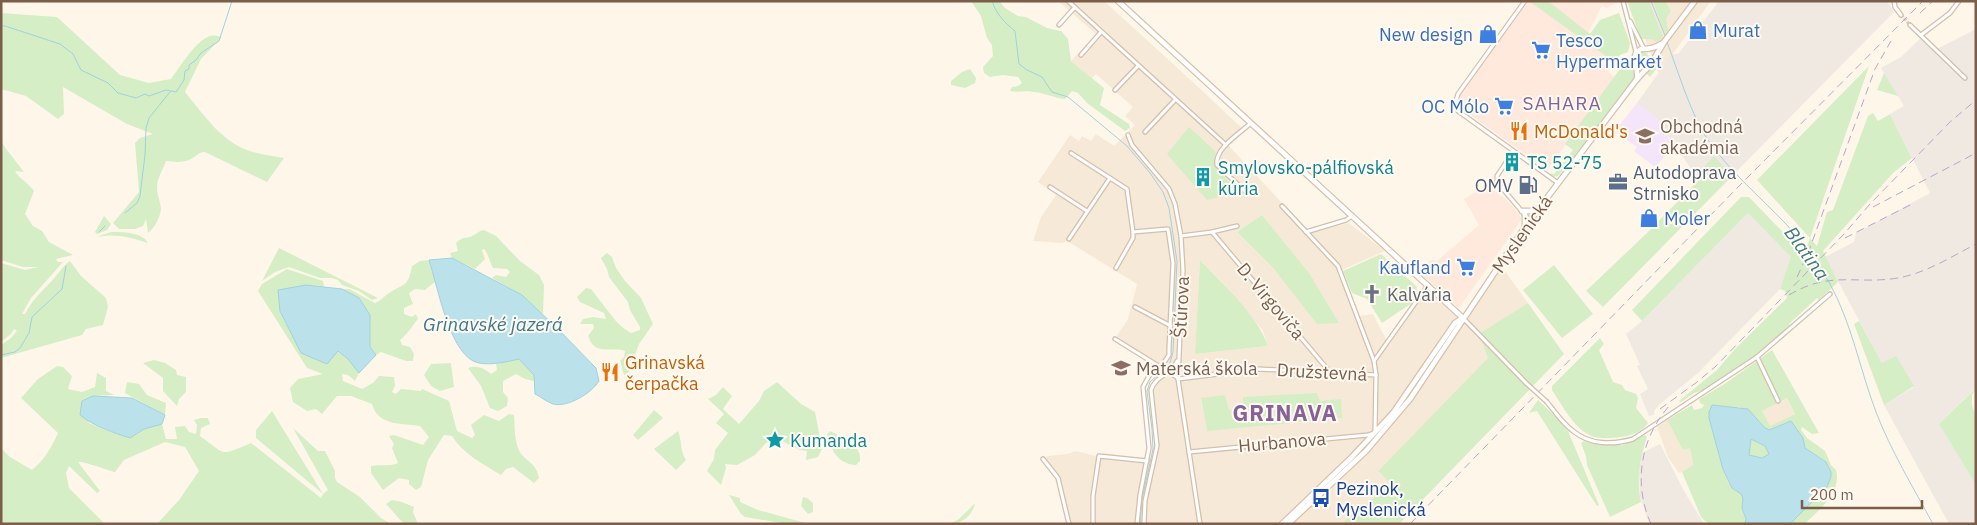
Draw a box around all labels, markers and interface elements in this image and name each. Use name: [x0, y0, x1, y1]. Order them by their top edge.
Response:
shop icon: Murat: [1687, 19, 1709, 41]
place label: Murat: [1713, 19, 1760, 42]
place label: New design: [1379, 23, 1473, 46]
shop icon: New design: [1477, 23, 1499, 45]
place label: Tesco Hypermarket: [1556, 29, 1662, 73]
supermarket icon: Tesco Hypermarket: [1530, 39, 1552, 61]
district label: SAHARA: [1522, 91, 1602, 115]
place label: OC Mólo: [1421, 95, 1489, 118]
supermarket icon: OC Mólo: [1493, 95, 1515, 117]
place label: Obchodná akadémia: [1660, 115, 1743, 159]
restaurant icon: McDonald's: [1508, 120, 1530, 142]
place label: McDonald's: [1534, 120, 1628, 143]
school or university icon: Obchodná akadémia: [1634, 125, 1656, 147]
building icon: TS 52-75: [1501, 151, 1523, 173]
place label: TS 52-75: [1527, 151, 1602, 174]
place label: Smylovsko-pálfiovská kúria: [1218, 156, 1394, 200]
place label: Autodoprava Strnisko: [1633, 161, 1737, 205]
building icon: Smylovsko-pálfiovská kúria: [1192, 166, 1214, 188]
office icon: Autodoprava Strnisko: [1607, 171, 1629, 193]
place label: OMV: [1475, 174, 1513, 197]
fuel station icon: OMV: [1517, 174, 1539, 196]
street label: Myslenická: [1487, 190, 1557, 277]
shop icon: Moler: [1638, 207, 1660, 229]
place label: Moler: [1664, 207, 1710, 230]
water label: Blatina: [1779, 221, 1835, 285]
place label: Kaufland: [1379, 256, 1451, 279]
supermarket icon: Kaufland: [1455, 256, 1477, 278]
street label: D. Virgoviča: [1232, 258, 1310, 345]
street label: Štúrova: [1167, 275, 1194, 338]
church icon: Kalvária: [1361, 283, 1383, 305]
place label: Kalvária: [1387, 283, 1452, 306]
water label: Grinavské jazerá: [423, 312, 563, 336]
place label: Grinavská čerpačka: [625, 351, 705, 395]
school or university icon: Materská škola: [1110, 357, 1132, 379]
place label: Materská škola: [1136, 357, 1258, 380]
street label: Družstevná: [1276, 358, 1368, 386]
restaurant icon: Grinavská čerpačka: [599, 361, 621, 383]
district label: GRINAVA: [1232, 398, 1338, 427]
street label: Hurbanova: [1237, 427, 1327, 457]
place icon: Kumanda: [764, 429, 786, 451]
place label: Kumanda: [790, 429, 867, 452]
place label: Pezinok, Myslenická: [1336, 477, 1426, 521]
scale bar: [1802, 478, 1922, 510]
text: 200 m: [1810, 485, 1854, 504]
bus stop icon: Pezinok, Myslenická: [1310, 487, 1332, 509]

